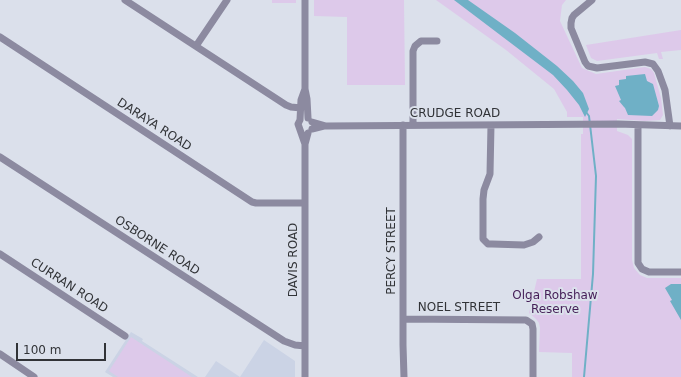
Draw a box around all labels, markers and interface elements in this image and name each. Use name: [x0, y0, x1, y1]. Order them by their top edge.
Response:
street label: DARAYA ROAD: [114, 96, 194, 154]
street label: CRUDGE ROAD: [410, 107, 500, 121]
street label: PERCY STREET: [385, 207, 399, 295]
street label: OSBORNE ROAD: [112, 213, 202, 279]
street label: DAVIS ROAD: [287, 223, 301, 297]
street label: CURRAN ROAD: [28, 256, 110, 316]
park label: Olga Robshaw Reserve: [512, 289, 598, 317]
street label: NOEL STREET: [418, 301, 500, 315]
scale bar: [18, 335, 108, 361]
text: 100 m: [23, 343, 61, 357]

